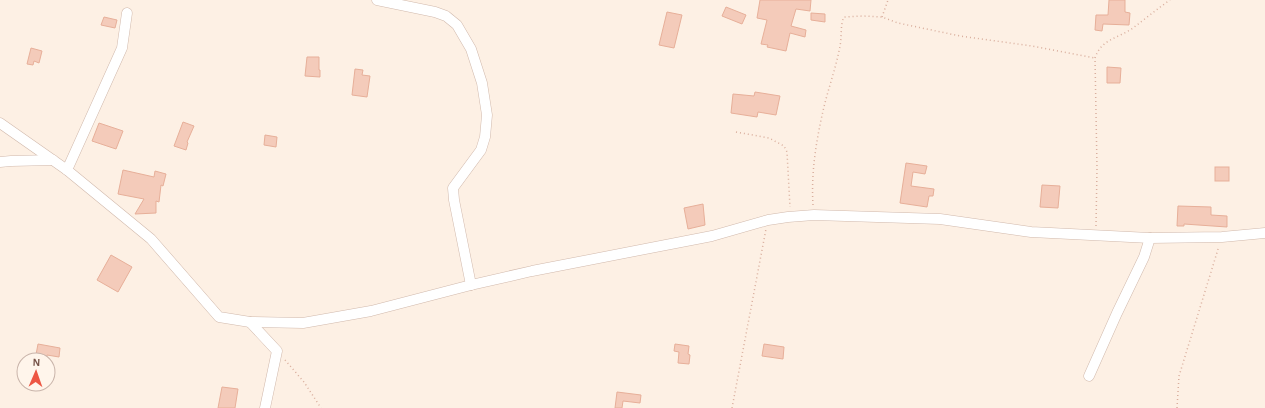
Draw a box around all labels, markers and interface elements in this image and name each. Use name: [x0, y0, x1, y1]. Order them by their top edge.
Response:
north arrow: [16, 352, 56, 392]
text: N: [32, 357, 40, 368]

